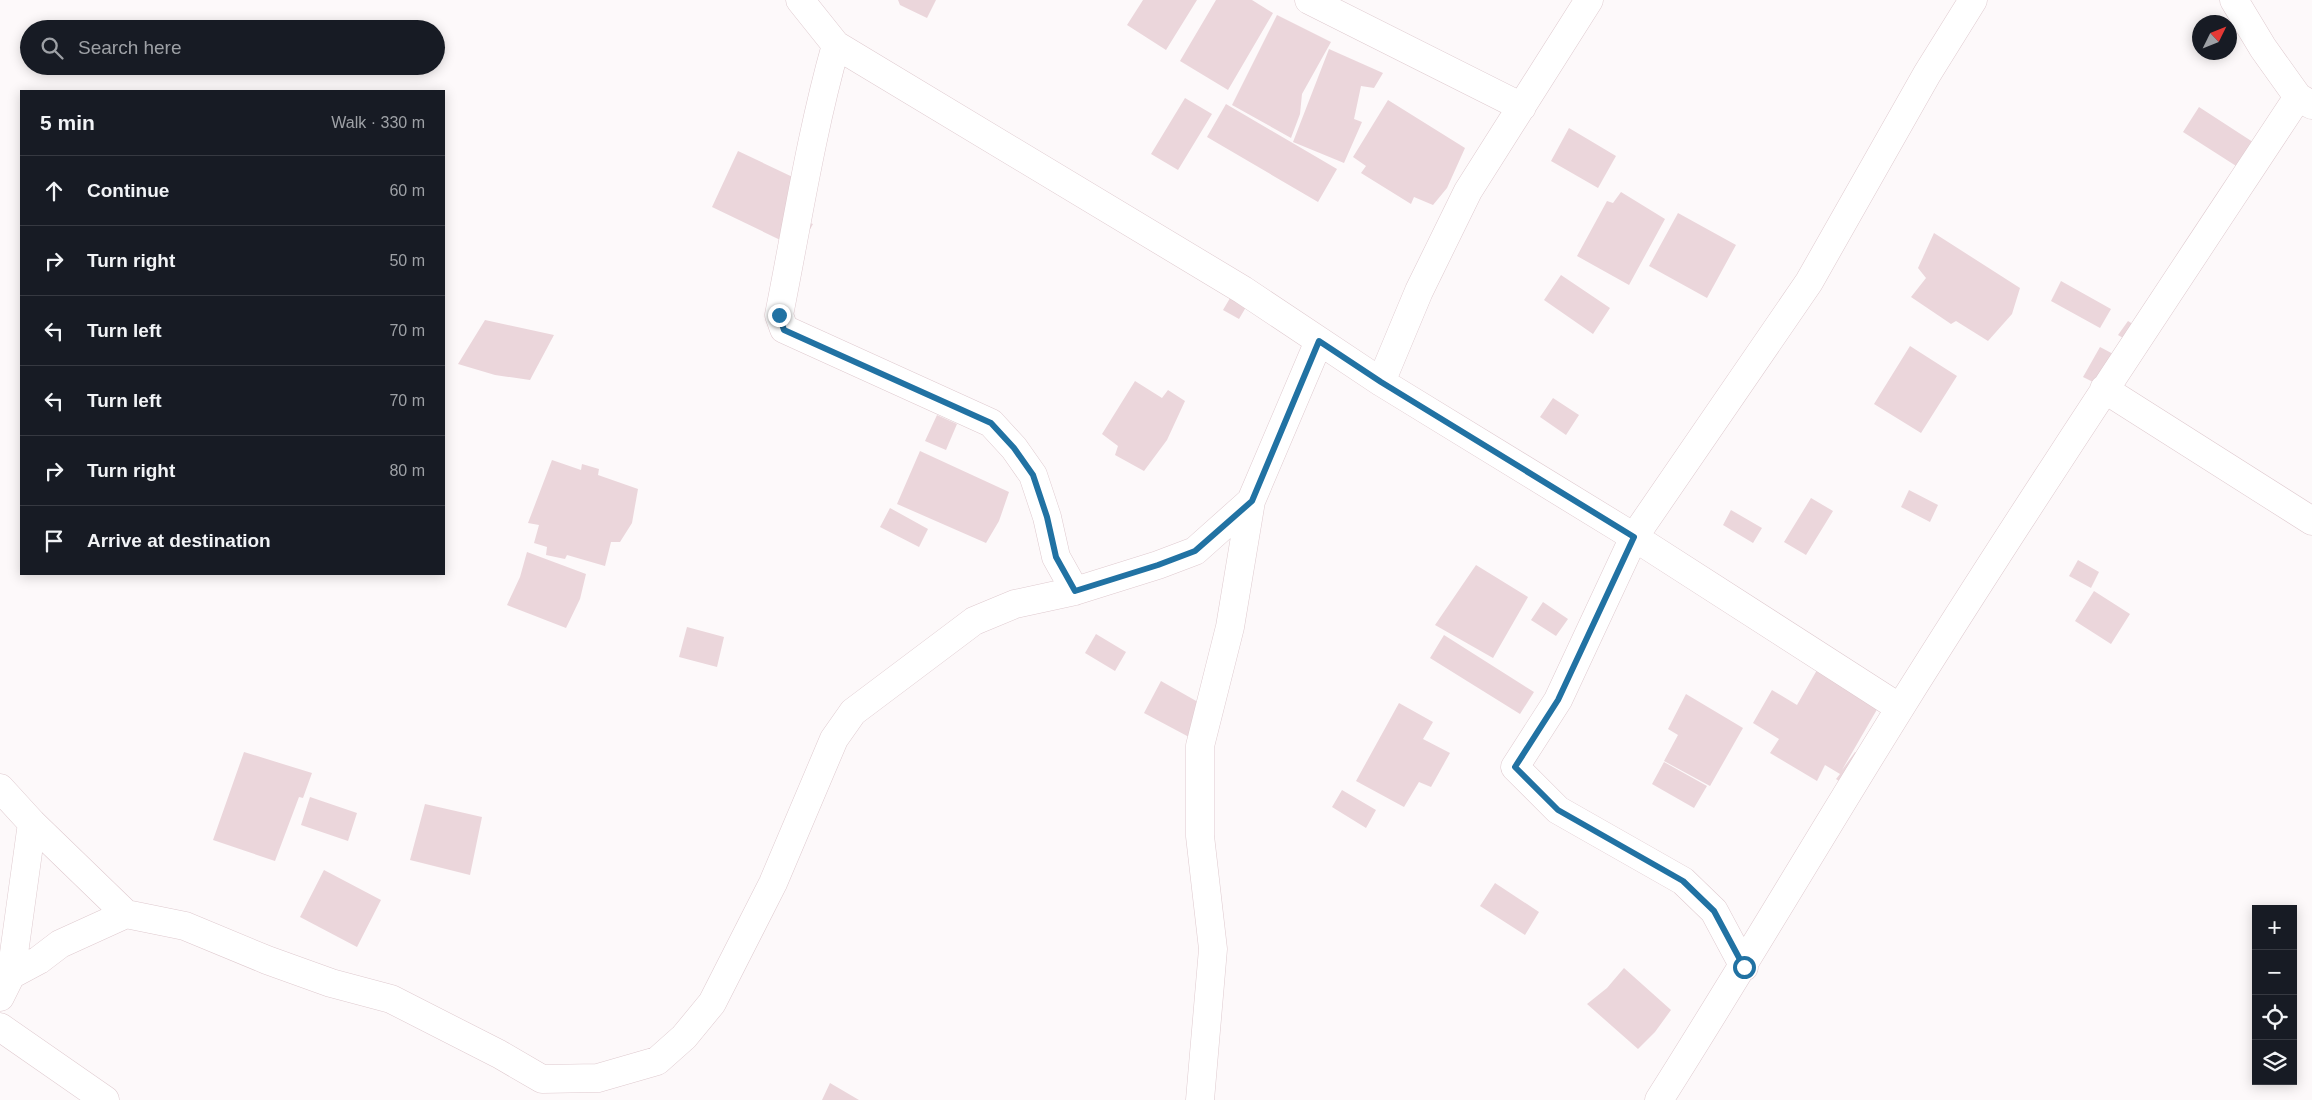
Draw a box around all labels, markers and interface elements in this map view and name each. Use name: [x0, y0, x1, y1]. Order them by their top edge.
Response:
north arrow: [2192, 15, 2237, 60]
search box: [20, 20, 445, 75]
icon: search: [38, 34, 66, 62]
text: Search here: [78, 37, 182, 58]
text: 5 min: [40, 111, 95, 134]
text: Walk · 330 m: [331, 114, 425, 131]
icon: ahead: [40, 177, 68, 205]
text: Continue: [87, 180, 169, 201]
text: 60 m: [389, 182, 425, 199]
icon: right: [40, 247, 68, 275]
text: Turn right: [87, 250, 175, 271]
text: 50 m: [389, 252, 425, 269]
route end: [768, 304, 791, 327]
icon: left: [40, 317, 68, 345]
text: Turn left: [87, 320, 162, 341]
text: 70 m: [389, 322, 425, 339]
icon: left: [40, 387, 68, 415]
text: Turn left: [87, 390, 162, 411]
text: 70 m: [389, 392, 425, 409]
icon: right: [40, 457, 68, 485]
text: Turn right: [87, 460, 175, 481]
text: 80 m: [389, 462, 425, 479]
icon: arrive: [40, 527, 68, 555]
text: Arrive at destination: [87, 530, 271, 551]
map controls: [2252, 905, 2297, 1085]
button: +: [2252, 905, 2297, 950]
button: −: [2252, 950, 2297, 995]
route start: [1733, 956, 1756, 979]
button: locate: [2252, 995, 2297, 1040]
button: layers: [2252, 1040, 2297, 1085]

